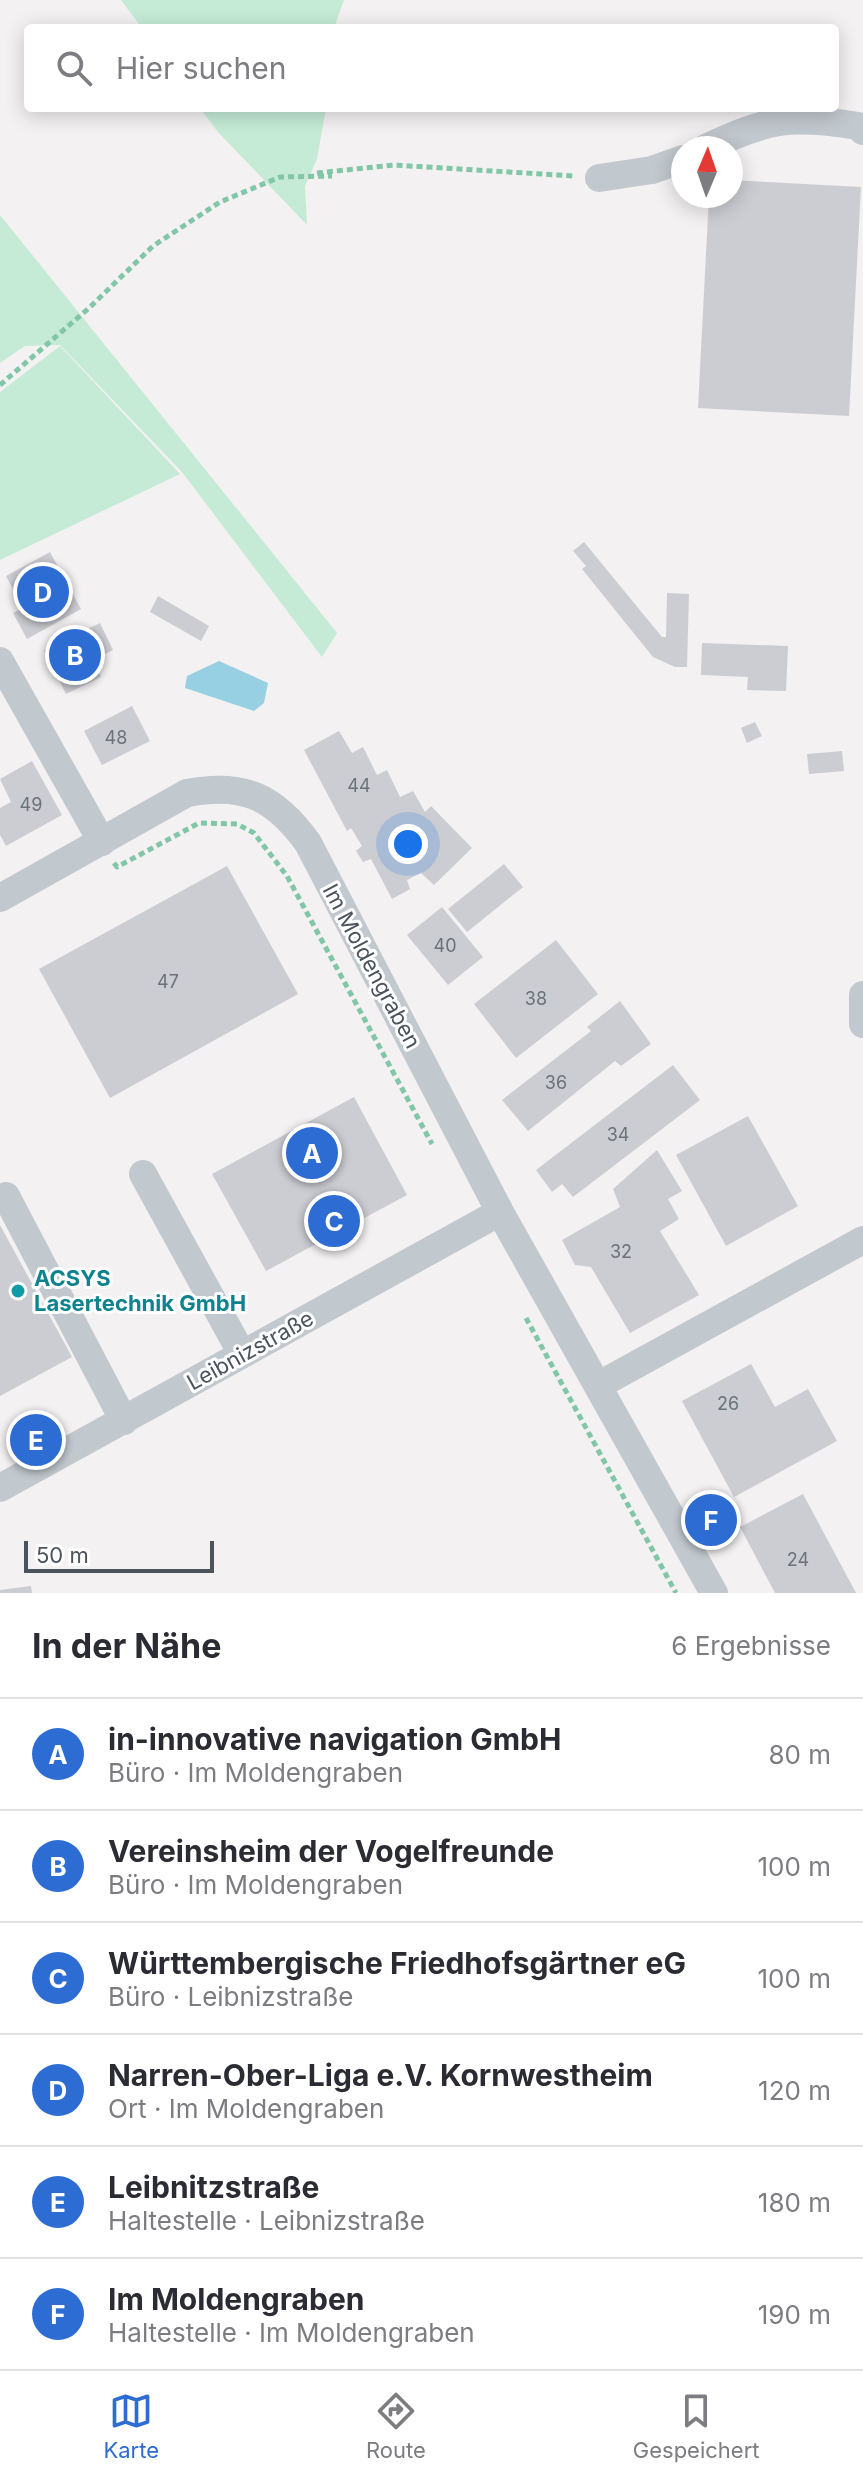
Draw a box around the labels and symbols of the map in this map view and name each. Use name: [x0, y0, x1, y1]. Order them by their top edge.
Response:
north arrow: [671, 136, 743, 208]
pin: D: [17, 562, 69, 622]
pin: B: [49, 625, 101, 685]
house number: 48: [105, 727, 127, 748]
house number: 44: [347, 775, 371, 796]
house number: 49: [20, 794, 42, 815]
your location: [388, 824, 428, 864]
street label: Im Moldengraben: [318, 879, 426, 1053]
house number: 40: [434, 935, 456, 956]
house number: 47: [157, 971, 179, 992]
house number: 38: [525, 988, 547, 1009]
house number: 36: [545, 1072, 567, 1093]
pin: A: [286, 1123, 338, 1183]
house number: 34: [607, 1124, 629, 1145]
pin: C: [308, 1191, 360, 1251]
house number: 32: [610, 1241, 632, 1262]
place label: ACSYS Lasertechnik GmbH: [34, 1265, 246, 1316]
marker: ACSYS Lasertechnik GmbH: [9, 1282, 27, 1300]
street label: Leibnizstraße: [182, 1305, 318, 1395]
house number: 26: [717, 1393, 739, 1414]
pin: E: [10, 1410, 62, 1470]
pin: F: [685, 1490, 737, 1550]
scale bar: [24, 1537, 214, 1573]
house number: 24: [787, 1549, 809, 1570]

